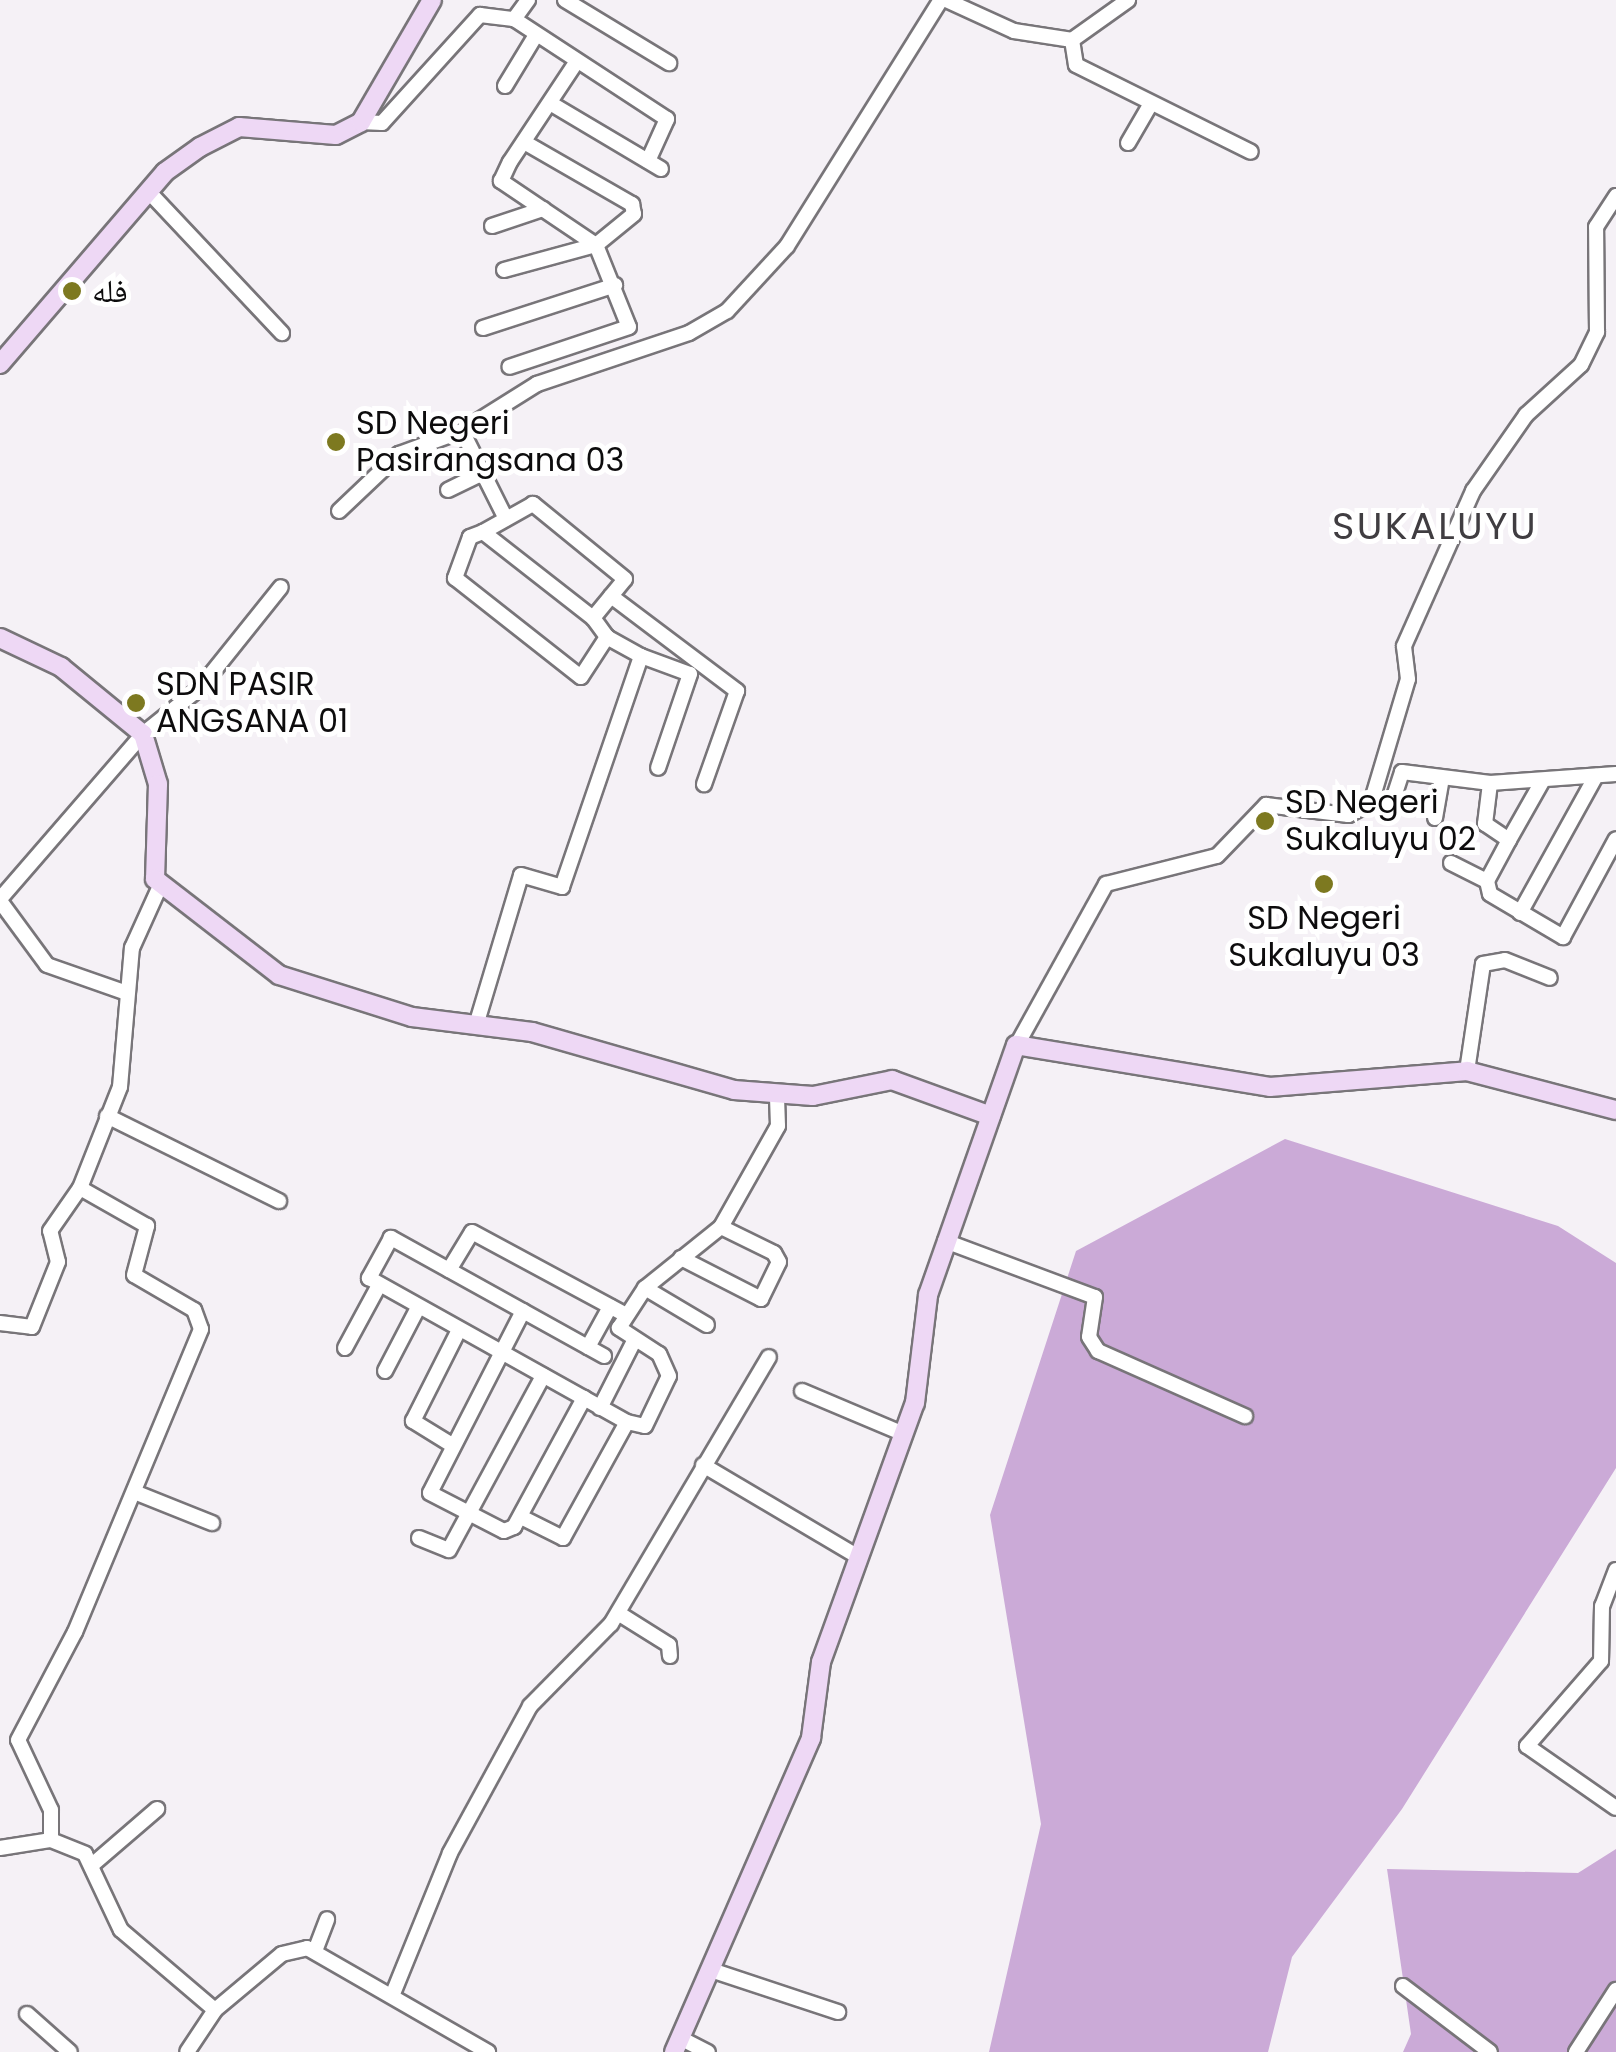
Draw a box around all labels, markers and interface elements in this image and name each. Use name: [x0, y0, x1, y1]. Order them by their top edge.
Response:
place label: فله: [92, 272, 128, 310]
marker: فله: [61, 280, 83, 302]
place label: SD Negeri Pasirangsana 03: [356, 405, 624, 480]
marker: SD Negeri Pasirangsana 03: [325, 431, 347, 453]
district label: SUKALUYU: [1332, 503, 1538, 549]
place label: SDN PASIR ANGSANA 01: [156, 666, 348, 741]
marker: SDN PASIR ANGSANA 01: [125, 692, 147, 714]
place label: SD Negeri Sukaluyu 02: [1285, 784, 1476, 859]
marker: SD Negeri Sukaluyu 02: [1254, 810, 1276, 832]
marker: SD Negeri Sukaluyu 03: [1313, 873, 1335, 895]
place label: SD Negeri Sukaluyu 03: [1228, 900, 1420, 975]

